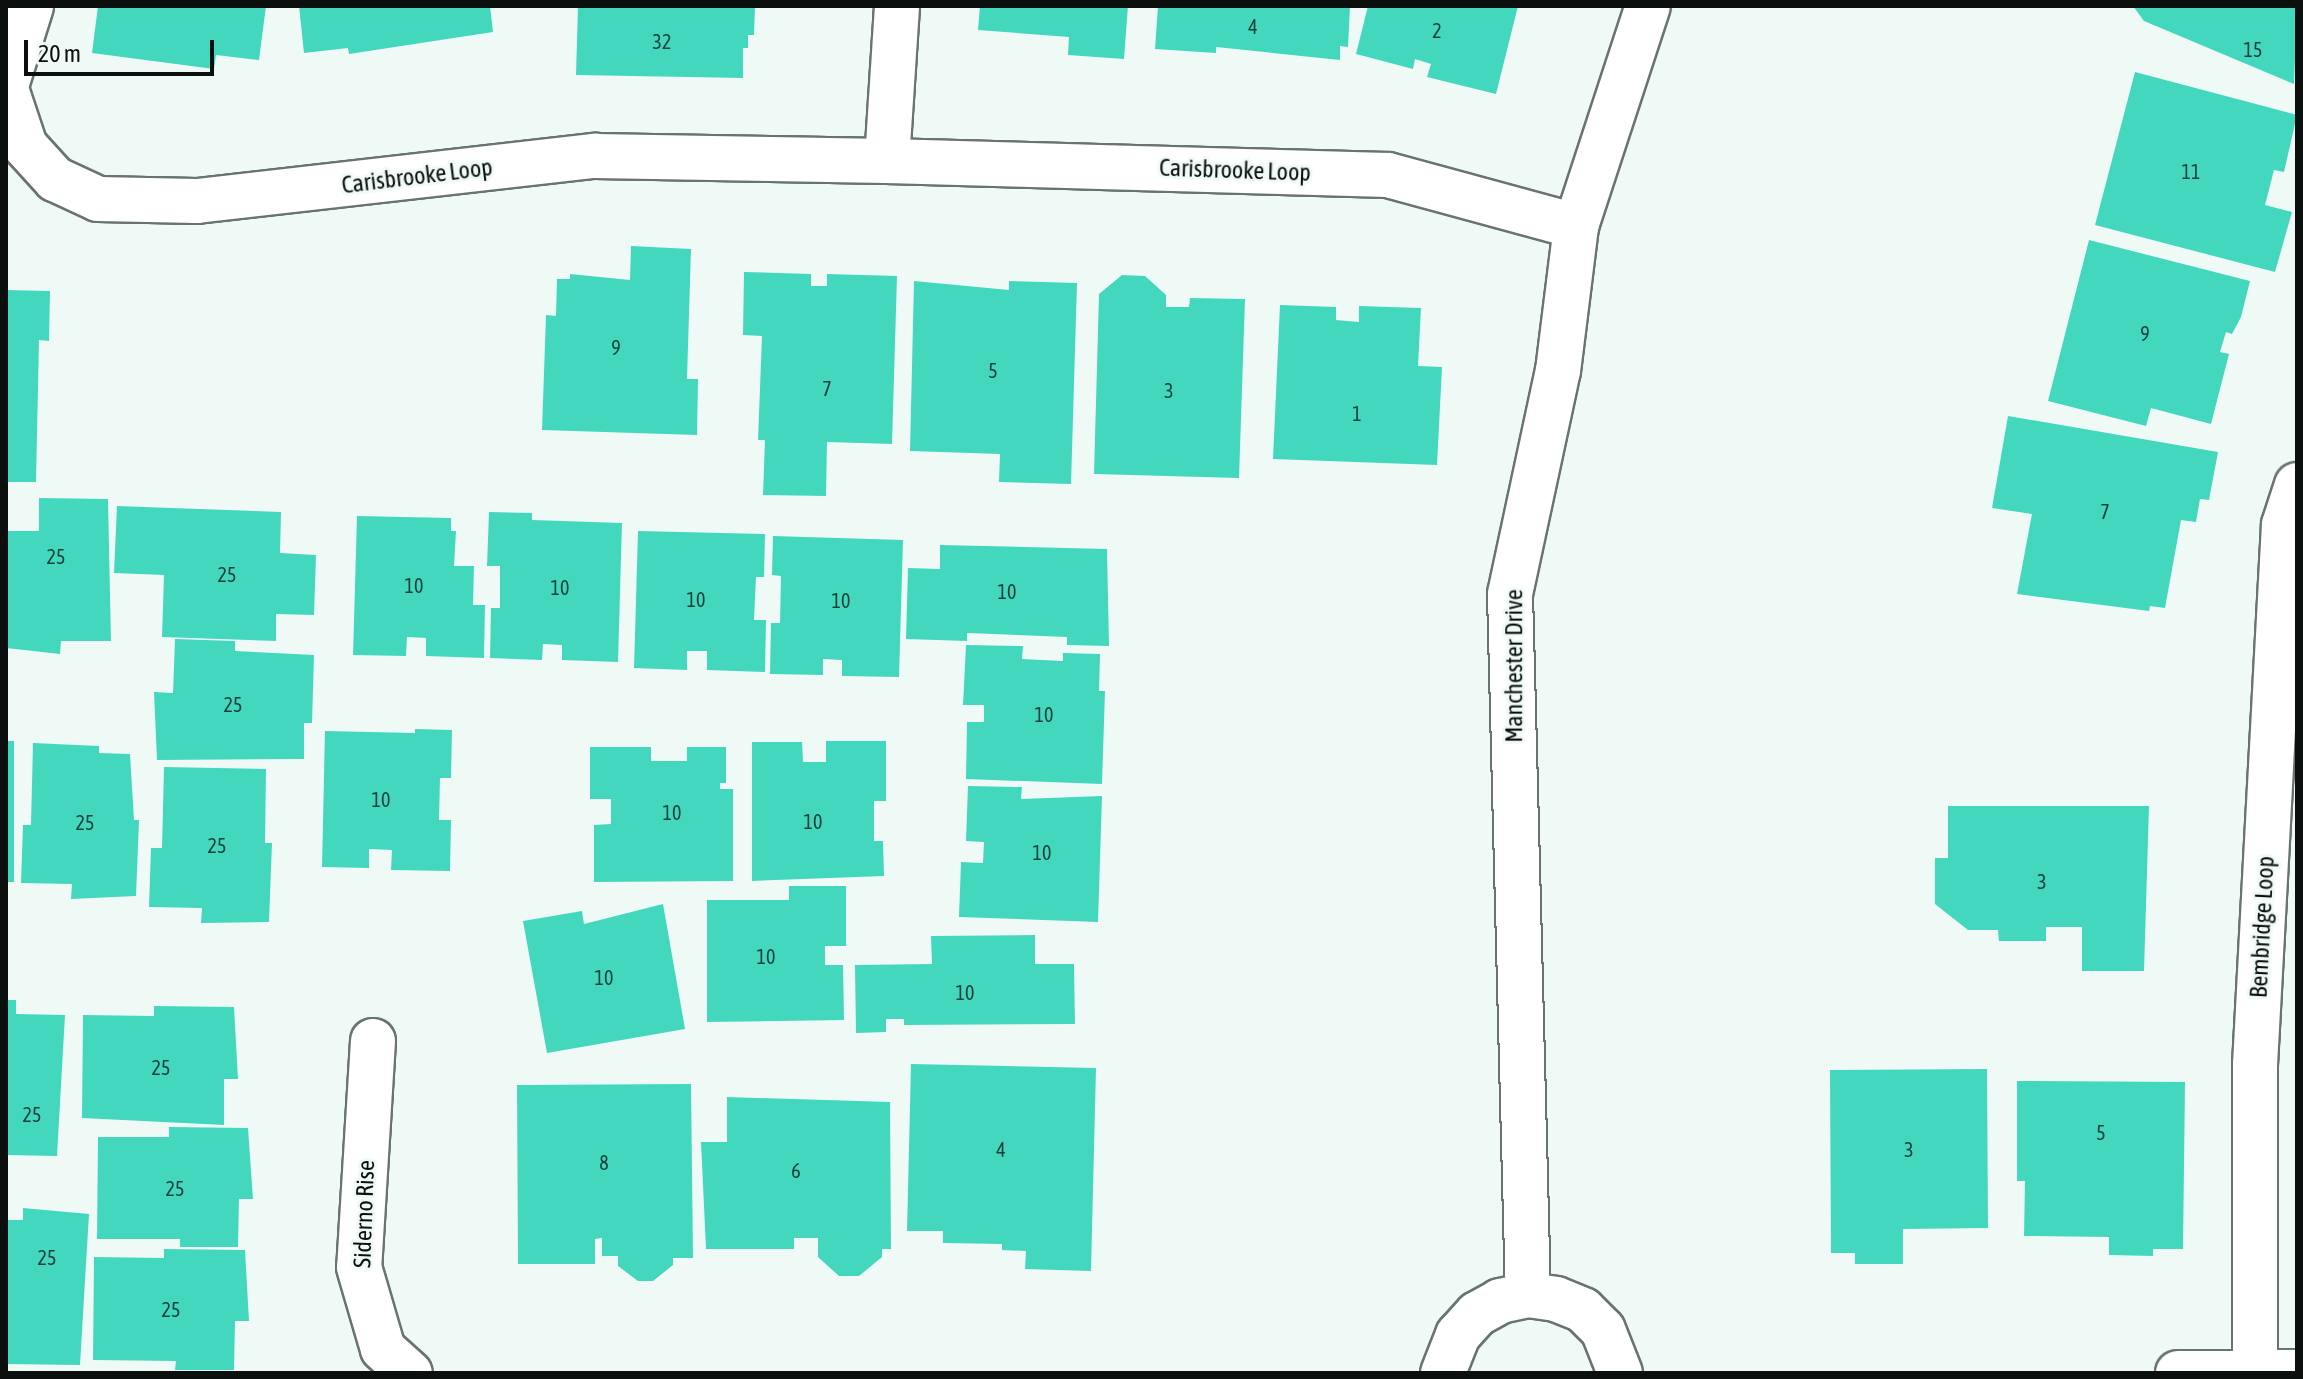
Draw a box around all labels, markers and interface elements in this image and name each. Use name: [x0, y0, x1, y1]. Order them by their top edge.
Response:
house number: 4: [1248, 14, 1258, 38]
house number: 2: [1432, 18, 1442, 42]
scale bar: [28, 24, 218, 74]
house number: 32: [653, 29, 671, 53]
house number: 15: [2244, 37, 2262, 61]
text: 20 m: [38, 40, 81, 67]
street label: Carisbrooke Loop: [340, 152, 494, 200]
street label: Carisbrooke Loop: [1159, 153, 1311, 187]
house number: 11: [2182, 159, 2200, 183]
house number: 9: [2140, 321, 2150, 345]
house number: 9: [611, 335, 621, 359]
house number: 5: [988, 358, 998, 382]
house number: 7: [822, 376, 832, 400]
house number: 3: [1164, 378, 1174, 402]
house number: 1: [1352, 401, 1362, 425]
house number: 7: [2100, 499, 2110, 523]
house number: 25: [47, 544, 65, 568]
house number: 25: [218, 562, 236, 586]
house number: 10: [405, 573, 423, 597]
house number: 10: [551, 575, 569, 599]
house number: 10: [998, 579, 1016, 603]
house number: 10: [687, 587, 705, 611]
house number: 10: [832, 588, 850, 612]
street label: Manchester Drive: [1500, 589, 1528, 743]
house number: 25: [224, 692, 242, 716]
house number: 10: [1035, 702, 1053, 726]
house number: 10: [372, 787, 390, 811]
house number: 10: [663, 800, 681, 824]
house number: 10: [804, 809, 822, 833]
house number: 25: [76, 810, 94, 834]
house number: 25: [208, 833, 226, 857]
house number: 10: [1033, 840, 1051, 864]
street label: Bembridge Loop: [2244, 855, 2280, 999]
house number: 3: [2037, 869, 2047, 893]
house number: 10: [757, 944, 775, 968]
house number: 10: [595, 965, 613, 989]
house number: 10: [956, 980, 974, 1004]
house number: 25: [152, 1055, 170, 1079]
house number: 25: [23, 1102, 41, 1126]
house number: 5: [2096, 1120, 2106, 1144]
house number: 4: [996, 1137, 1006, 1161]
house number: 3: [1904, 1137, 1914, 1161]
house number: 8: [599, 1150, 609, 1174]
house number: 6: [791, 1158, 801, 1182]
street label: Siderno Rise: [348, 1160, 380, 1268]
house number: 25: [166, 1176, 184, 1200]
house number: 25: [38, 1245, 56, 1269]
house number: 25: [162, 1297, 180, 1321]

